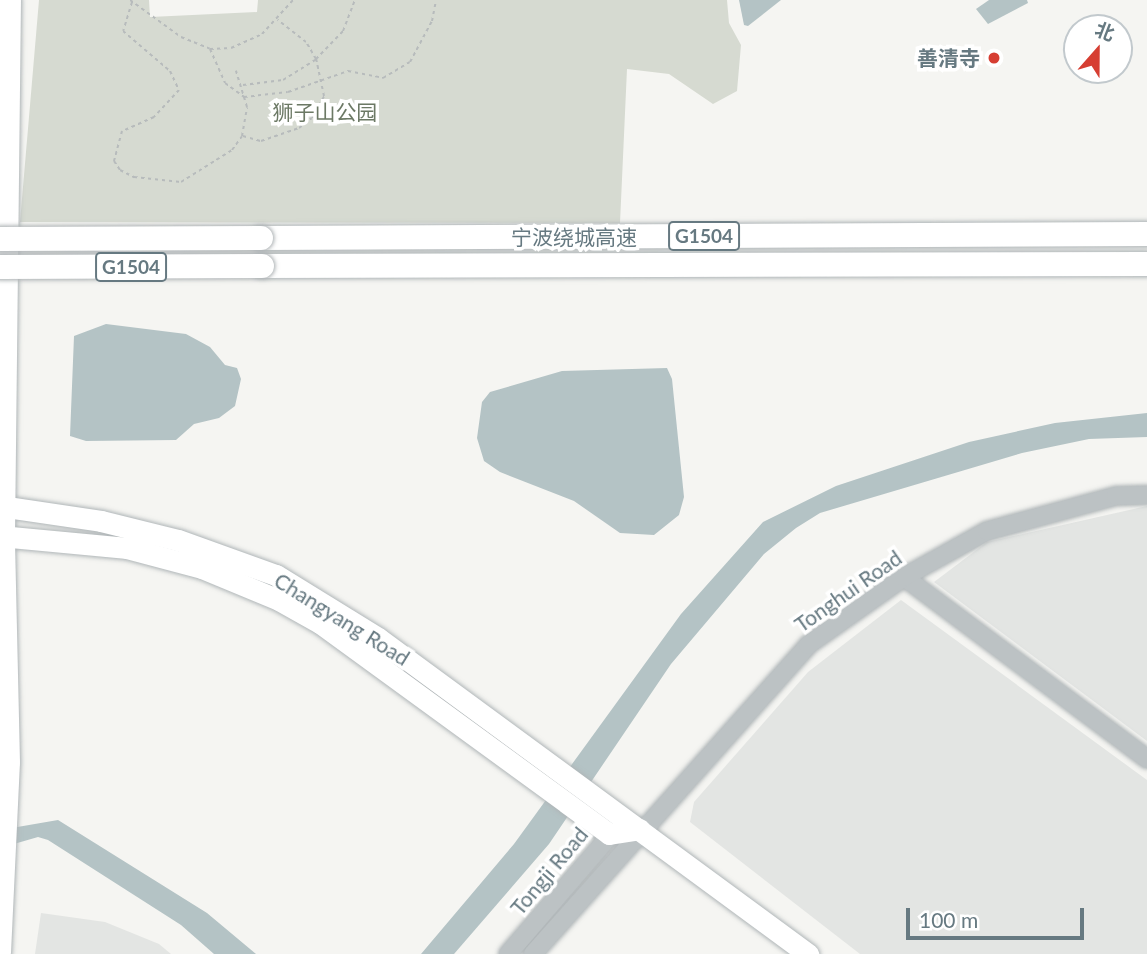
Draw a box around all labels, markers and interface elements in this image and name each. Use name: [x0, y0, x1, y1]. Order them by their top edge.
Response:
north arrow: [1063, 14, 1133, 84]
text: 北: [1092, 17, 1118, 45]
place label: 善清寺: [917, 45, 980, 71]
marker: 善清寺: [986, 50, 1002, 66]
park label: 狮子山公园: [273, 99, 377, 125]
road number: G1504: [667, 220, 741, 252]
street label: 宁波绕城高速: [511, 224, 637, 250]
road number: G1504: [94, 252, 168, 282]
street label: Tonghui Road: [790, 545, 906, 637]
street label: Changyang Road: [270, 567, 414, 671]
street label: Tongji Road: [505, 822, 593, 920]
scale bar: [909, 894, 1088, 938]
text: 100 m: [919, 907, 978, 932]

